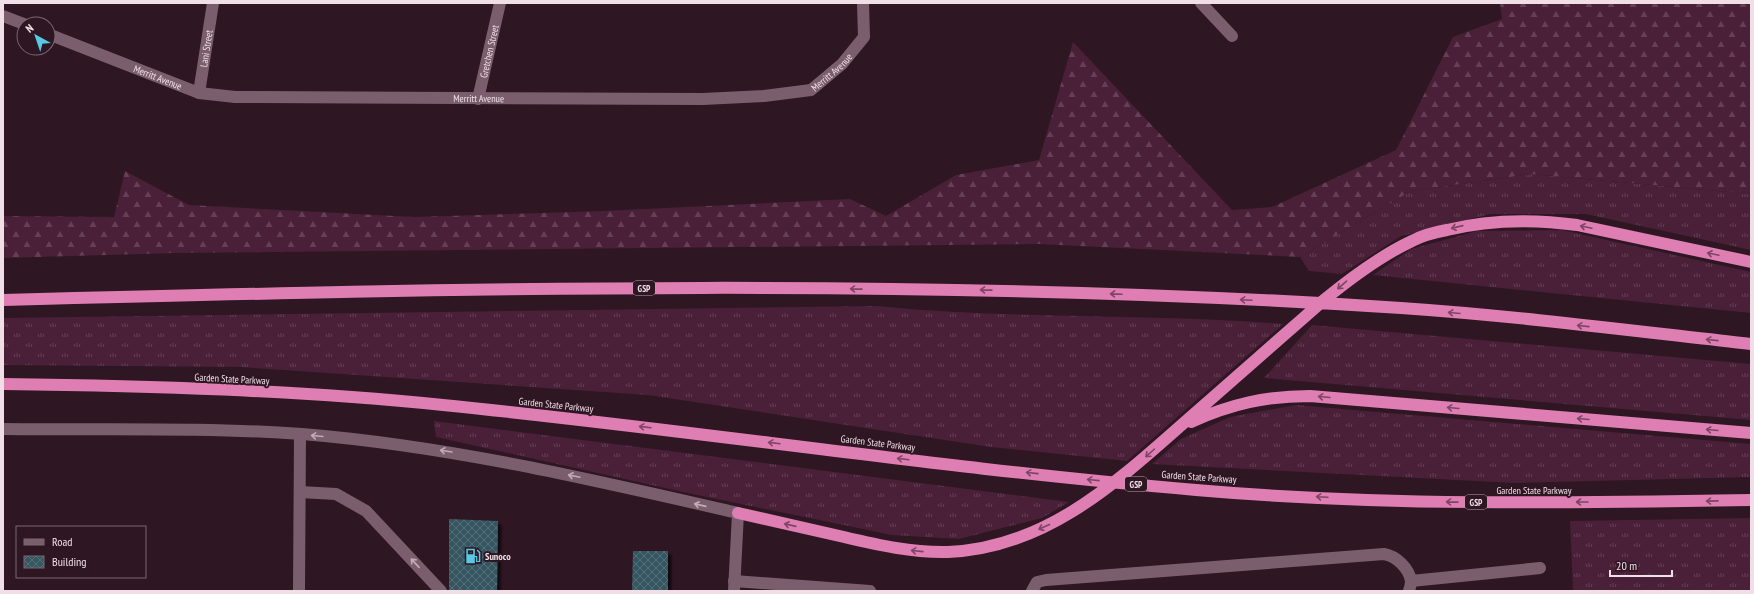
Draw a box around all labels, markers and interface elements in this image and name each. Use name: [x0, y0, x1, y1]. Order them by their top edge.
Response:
north arrow: [16, 16, 56, 56]
text: N: [23, 21, 36, 36]
street label: Gretchen Street: [477, 23, 501, 79]
street label: Lani Street: [197, 29, 215, 68]
street label: Merritt Avenue: [808, 50, 855, 94]
street label: Merritt Avenue: [132, 62, 184, 92]
street label: Merritt Avenue: [453, 91, 504, 105]
one-way arrow: [1580, 223, 1593, 231]
one-way arrow: [1451, 224, 1464, 232]
one-way arrow: [1707, 250, 1720, 258]
one-way arrow: [1337, 280, 1347, 290]
road number: GSP: [633, 281, 655, 295]
one-way arrow: [850, 285, 863, 293]
one-way arrow: [980, 287, 993, 294]
one-way arrow: [1110, 290, 1123, 298]
one-way arrow: [1240, 296, 1253, 303]
one-way arrow: [1448, 309, 1461, 316]
one-way arrow: [1577, 322, 1590, 329]
one-way arrow: [1706, 336, 1719, 343]
street label: Garden State Parkway: [194, 371, 270, 387]
one-way arrow: [1317, 394, 1330, 401]
street label: Garden State Parkway: [518, 395, 594, 415]
one-way arrow: [1447, 404, 1460, 412]
one-way arrow: [1577, 415, 1590, 423]
one-way arrow: [639, 423, 652, 431]
one-way arrow: [1706, 426, 1719, 434]
one-way arrow: [311, 432, 324, 439]
street label: Garden State Parkway: [840, 432, 916, 454]
one-way arrow: [768, 439, 781, 447]
one-way arrow: [440, 447, 453, 455]
one-way arrow: [1145, 448, 1155, 458]
one-way arrow: [897, 455, 910, 463]
street label: Garden State Parkway: [1161, 468, 1237, 486]
one-way arrow: [1026, 470, 1039, 477]
one-way arrow: [567, 471, 580, 479]
one-way arrow: [1087, 476, 1100, 484]
road number: GSP: [1125, 477, 1147, 491]
street label: Garden State Parkway: [1496, 484, 1572, 497]
one-way arrow: [1316, 493, 1329, 501]
road number: GSP: [1465, 495, 1487, 509]
one-way arrow: [1706, 497, 1719, 505]
one-way arrow: [1446, 498, 1459, 505]
one-way arrow: [1576, 498, 1589, 506]
one-way arrow: [694, 500, 707, 508]
one-way arrow: [784, 521, 797, 528]
one-way arrow: [1038, 524, 1050, 531]
legend: [16, 526, 146, 578]
text: Road: [52, 534, 72, 549]
fuel station icon: Sunoco: [464, 547, 482, 565]
one-way arrow: [911, 547, 924, 554]
place label: Sunoco: [485, 550, 511, 563]
scale bar: [1610, 552, 1672, 578]
text: Building: [52, 554, 87, 569]
one-way arrow: [410, 557, 419, 568]
text: 20 m: [1616, 558, 1637, 573]

